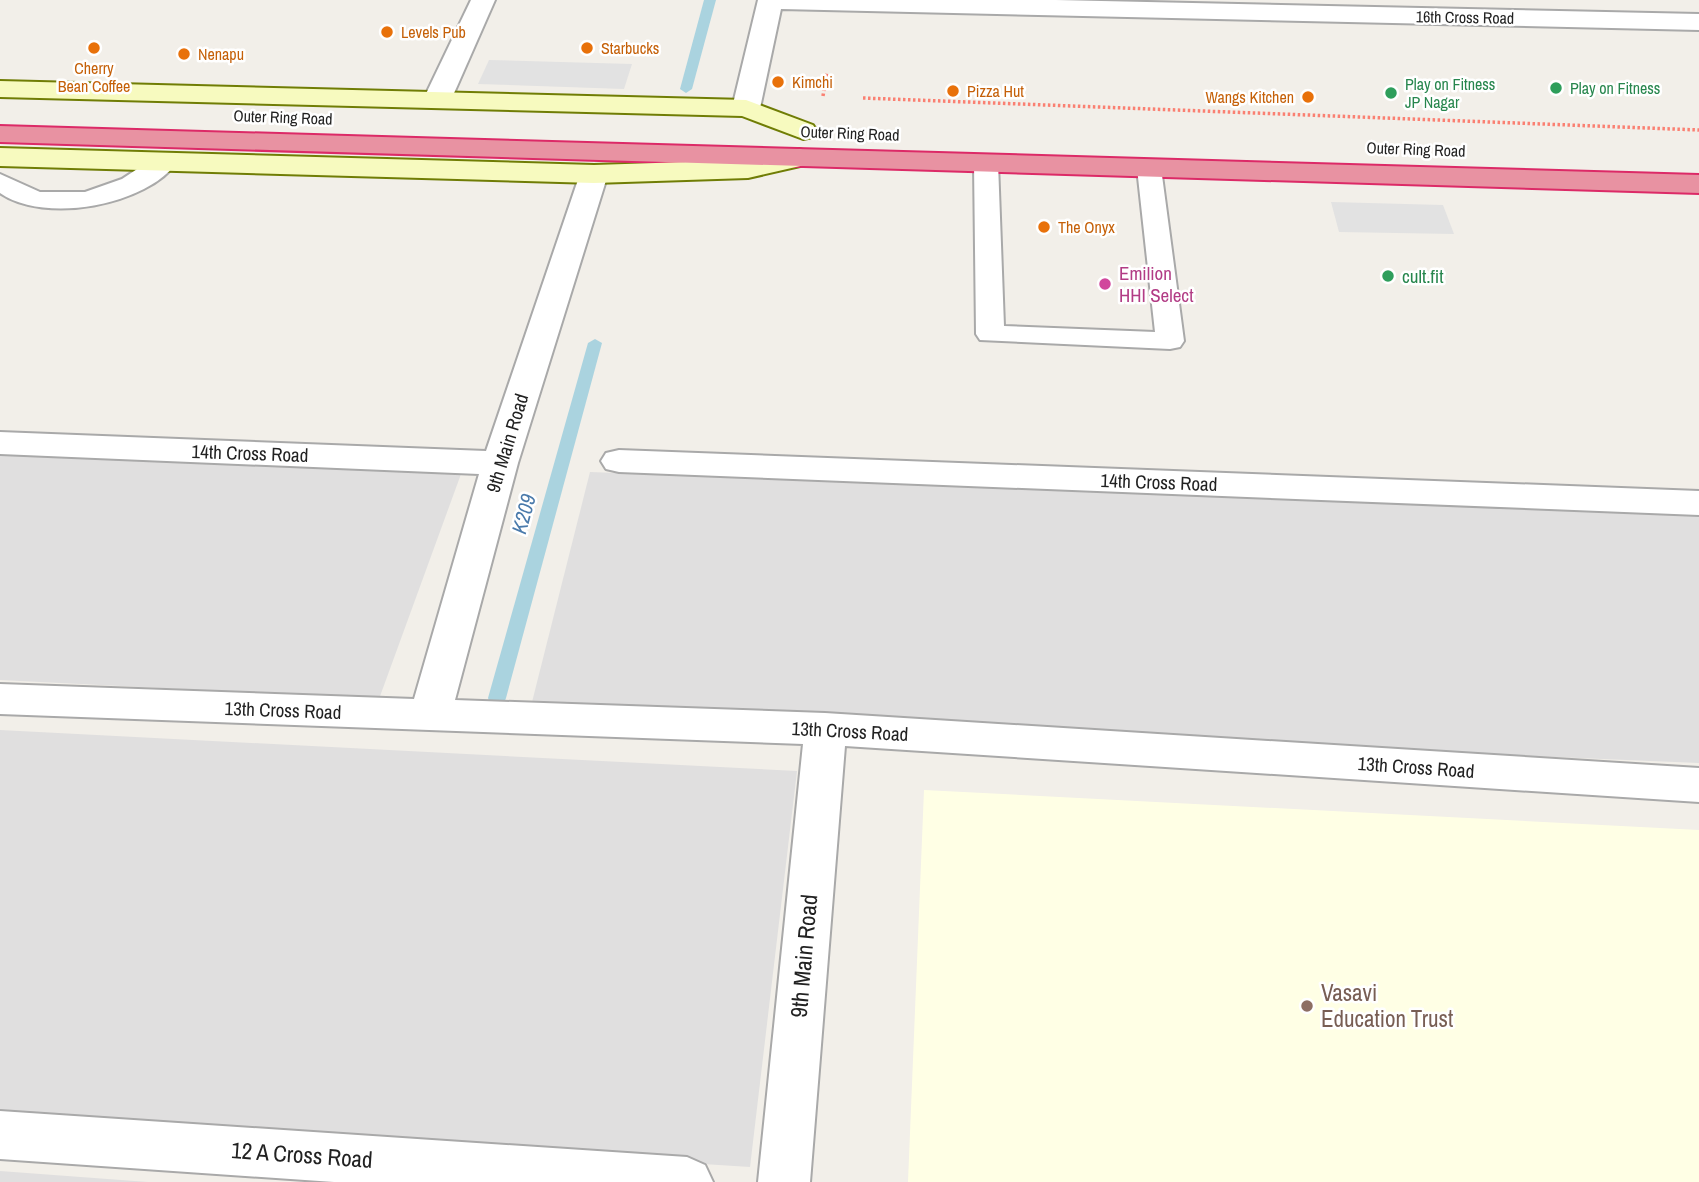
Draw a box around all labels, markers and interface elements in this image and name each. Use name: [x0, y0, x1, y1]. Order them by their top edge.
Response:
street label: 16th Cross Road: [1416, 5, 1514, 29]
place label: Levels Pub: [401, 21, 466, 43]
marker: Levels Pub: [379, 24, 395, 40]
place label: Starbucks: [601, 37, 659, 59]
marker: Cherry Bean Coffee: [86, 40, 102, 56]
marker: Starbucks: [579, 40, 595, 56]
place label: Nenapu: [198, 43, 244, 65]
marker: Nenapu: [176, 46, 192, 62]
place label: Cherry Bean Coffee: [58, 57, 130, 97]
place label: Kimchi: [792, 71, 833, 93]
place label: Play on Fitness JP Nagar: [1405, 73, 1495, 113]
marker: Kimchi: [770, 74, 786, 90]
place label: Play on Fitness: [1570, 77, 1660, 99]
place label: Pizza Hut: [967, 80, 1024, 102]
marker: Play on Fitness: [1548, 80, 1564, 96]
marker: Pizza Hut: [945, 83, 961, 99]
marker: Play on Fitness JP Nagar: [1383, 85, 1399, 101]
place label: Wangs Kitchen: [1206, 86, 1294, 108]
marker: Wangs Kitchen: [1300, 89, 1316, 105]
street label: Outer Ring Road: [233, 104, 333, 130]
street label: Outer Ring Road: [800, 120, 900, 146]
street label: Outer Ring Road: [1366, 136, 1466, 162]
place label: The Onyx: [1058, 216, 1115, 238]
marker: The Onyx: [1036, 219, 1052, 235]
place label: Emilion HHI Select: [1119, 260, 1194, 308]
place label: cult.fit: [1402, 263, 1444, 289]
marker: cult.fit: [1380, 268, 1396, 284]
marker: Emilion HHI Select: [1097, 276, 1113, 292]
street label: 9th Main Road: [480, 390, 534, 496]
street label: 14th Cross Road: [191, 438, 309, 468]
street label: 14th Cross Road: [1100, 467, 1218, 497]
water label: K209: [504, 490, 543, 537]
street label: 13th Cross Road: [224, 695, 342, 725]
street label: 13th Cross Road: [791, 715, 909, 747]
street label: 13th Cross Road: [1357, 750, 1475, 784]
street label: 9th Main Road: [783, 893, 824, 1019]
place label: Vasavi Education Trust: [1321, 977, 1453, 1034]
marker: Vasavi Education Trust: [1299, 998, 1315, 1014]
street label: 12 A Cross Road: [230, 1134, 374, 1175]

